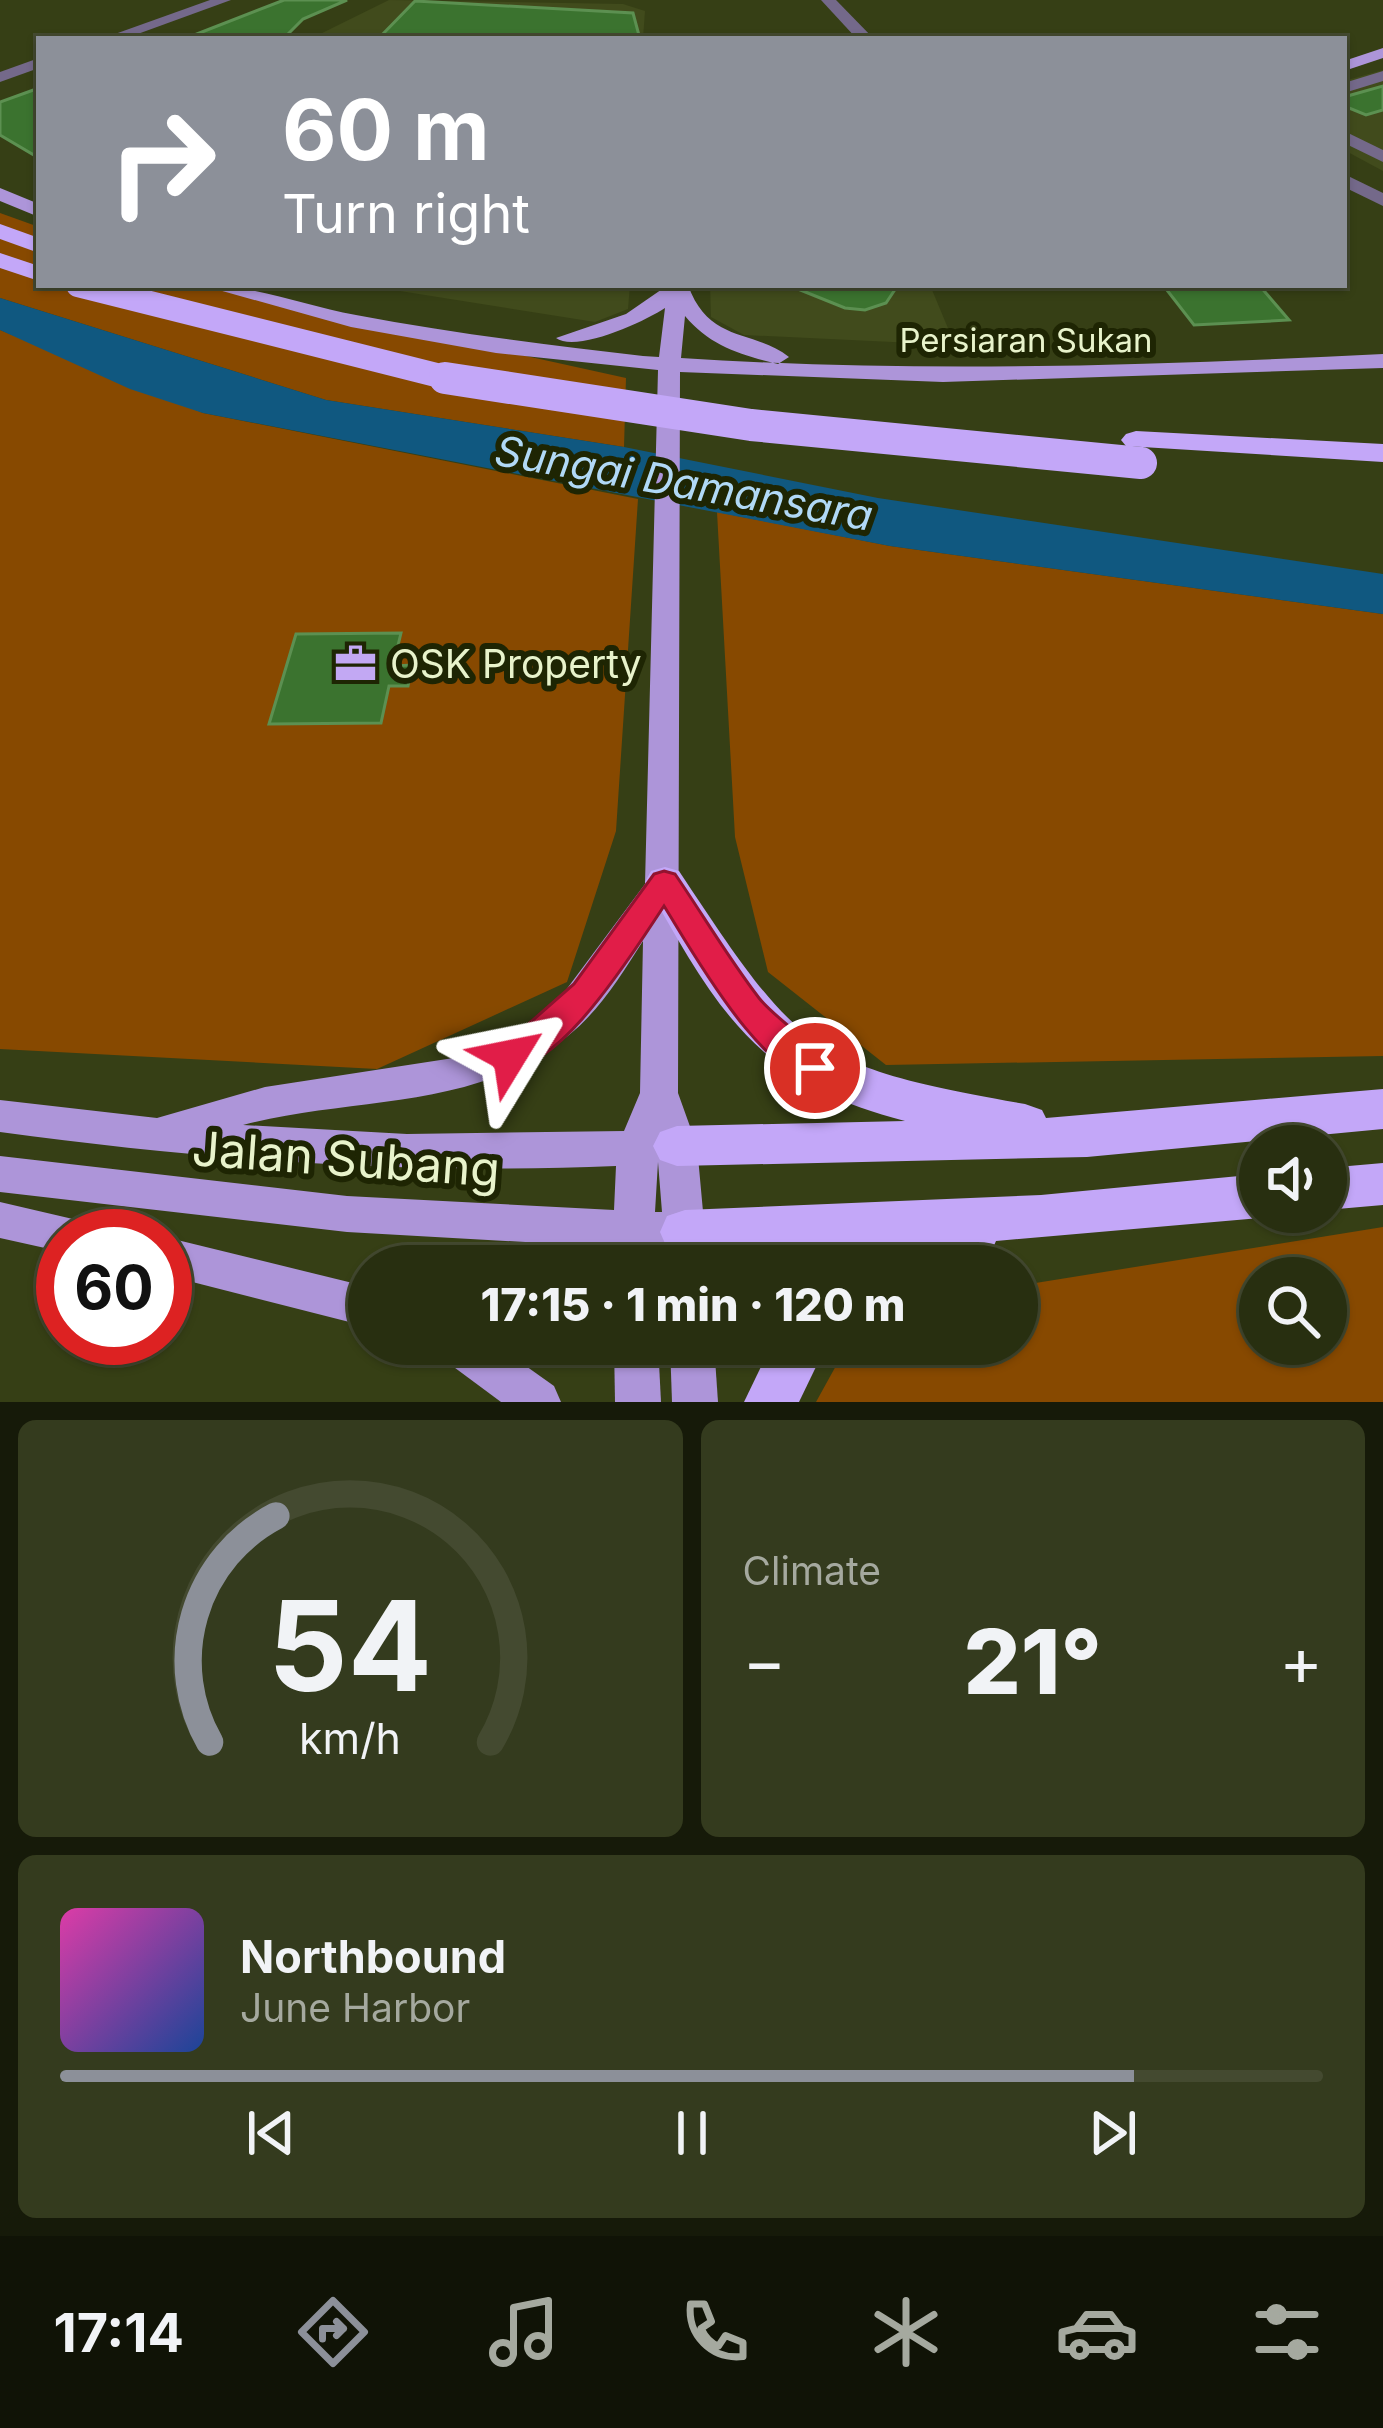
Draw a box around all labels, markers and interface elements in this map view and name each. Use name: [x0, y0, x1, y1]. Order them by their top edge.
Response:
text: 60 m: [282, 79, 490, 180]
icon: right: [84, 84, 240, 240]
text: Turn right: [282, 181, 530, 246]
street label: Persiaran Sukan: [899, 320, 1153, 360]
water label: Sungai Damansara: [491, 424, 877, 541]
place label: OSK Property: [390, 640, 642, 687]
office icon: OSK Property: [333, 641, 379, 687]
position arrow: [447, 993, 573, 1119]
pin: [764, 1017, 866, 1119]
icon: arrive: [782, 1035, 848, 1101]
street label: Jalan Subang: [190, 1118, 502, 1199]
map controls: [1239, 1125, 1347, 1365]
button: sound: [1239, 1125, 1347, 1233]
speed limit sign: 60: [36, 1209, 192, 1365]
button: search: [1239, 1257, 1347, 1365]
text: 17:15 · 1 min · 120 m: [481, 1277, 906, 1332]
text: Climate: [743, 1547, 881, 1594]
text: 54: [268, 1570, 432, 1721]
text: 21°: [963, 1607, 1102, 1716]
text: −: [743, 1621, 786, 1701]
text: +: [1279, 1621, 1323, 1701]
text: km/h: [299, 1711, 401, 1763]
text: Northbound: [240, 1929, 506, 1984]
text: June Harbor: [240, 1984, 470, 2031]
icon: previous: [238, 2100, 304, 2166]
icon: pause: [659, 2100, 725, 2166]
icon: next: [1080, 2100, 1146, 2166]
icon: directions: [291, 2290, 375, 2374]
icon: music: [482, 2290, 566, 2374]
icon: phone: [673, 2290, 757, 2374]
icon: climate: [864, 2290, 948, 2374]
icon: car: [1055, 2290, 1139, 2374]
icon: filters: [1245, 2290, 1329, 2374]
text: 17:14: [53, 2300, 184, 2365]

